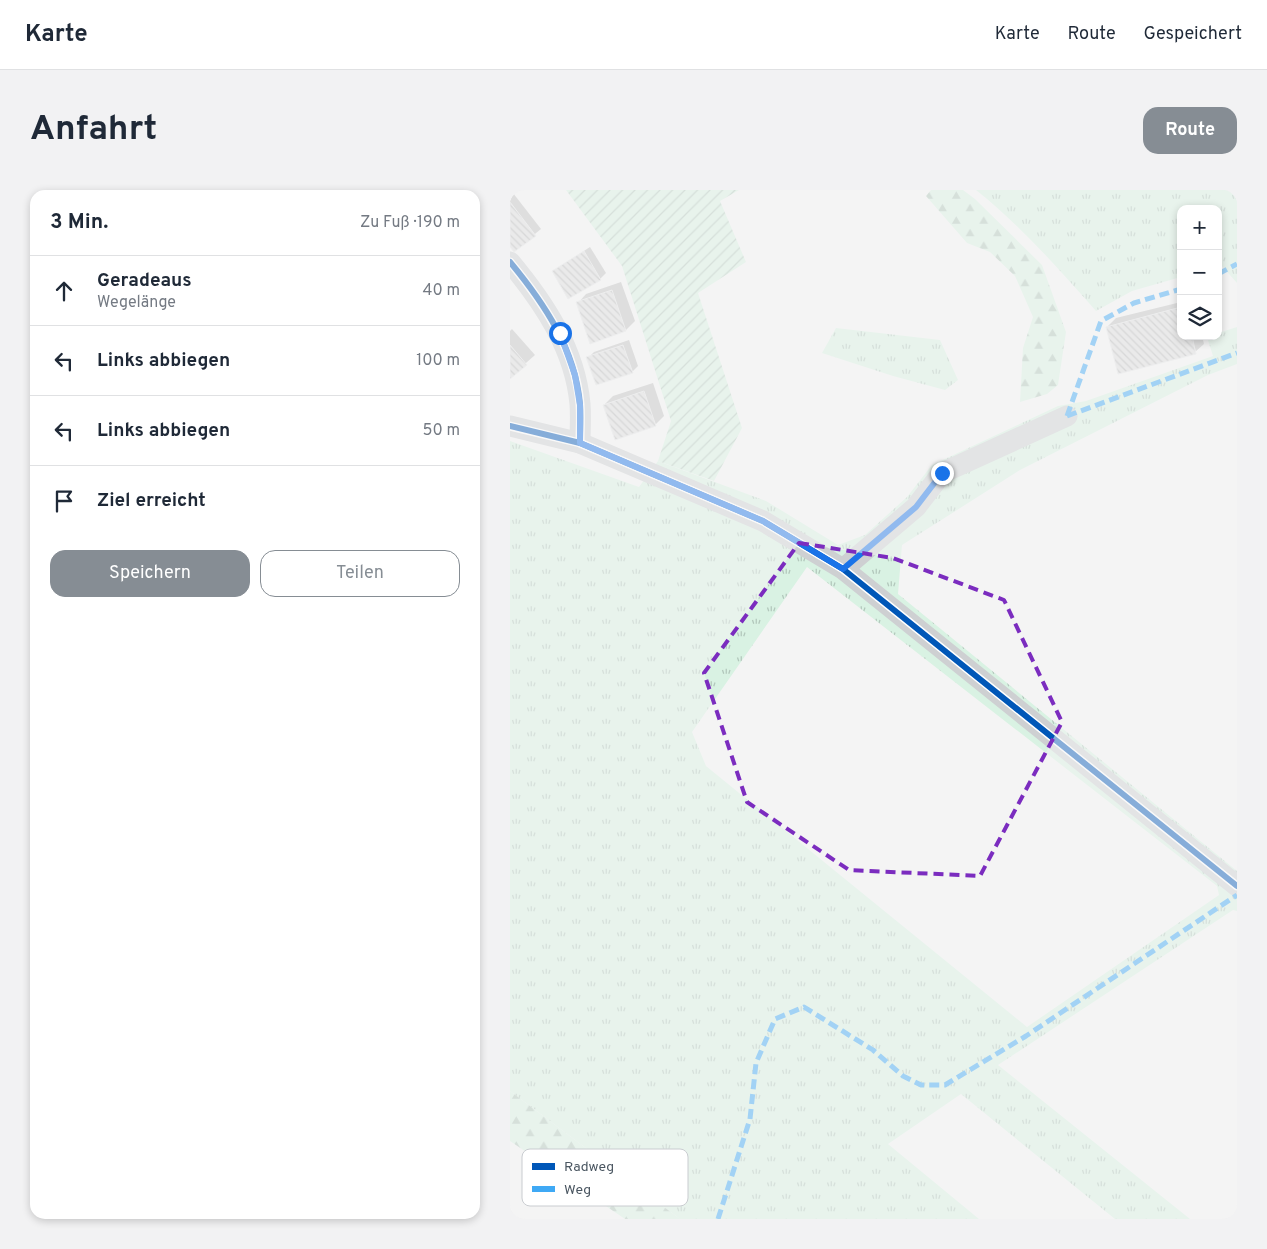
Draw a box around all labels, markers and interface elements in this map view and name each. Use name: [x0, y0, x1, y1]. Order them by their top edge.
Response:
text: Karte: [25, 20, 88, 50]
text: Karte: [995, 23, 1040, 46]
text: Route: [1068, 23, 1116, 46]
text: Gespeichert: [1144, 23, 1242, 46]
button: Route: [1143, 107, 1237, 154]
text: Anfahrt: [30, 108, 157, 152]
map controls: [1177, 205, 1222, 340]
button: +: [1177, 205, 1222, 250]
text: 3 Min.: [50, 209, 108, 236]
text: Zu Fuß · 190 m: [360, 213, 460, 233]
button: −: [1177, 250, 1222, 295]
text: Geradeaus: [97, 269, 192, 293]
icon: ahead: [50, 277, 78, 305]
text: 40 m: [422, 281, 460, 301]
text: Wegelänge: [97, 293, 176, 313]
button: layers: [1177, 295, 1222, 340]
route start: [549, 322, 572, 345]
icon: left: [50, 347, 78, 375]
text: Links abbiegen: [97, 349, 230, 373]
text: 100 m: [416, 351, 460, 371]
icon: left: [50, 417, 78, 445]
text: Links abbiegen: [97, 419, 230, 443]
text: 50 m: [423, 421, 460, 441]
route end: [931, 462, 954, 485]
icon: arrive: [50, 487, 78, 515]
text: Ziel erreicht: [97, 489, 206, 513]
button: Speichern: [50, 550, 250, 597]
button: Teilen: [260, 550, 460, 597]
legend: [522, 1149, 688, 1206]
text: Radweg: [564, 1159, 614, 1176]
text: Weg: [564, 1182, 591, 1199]

